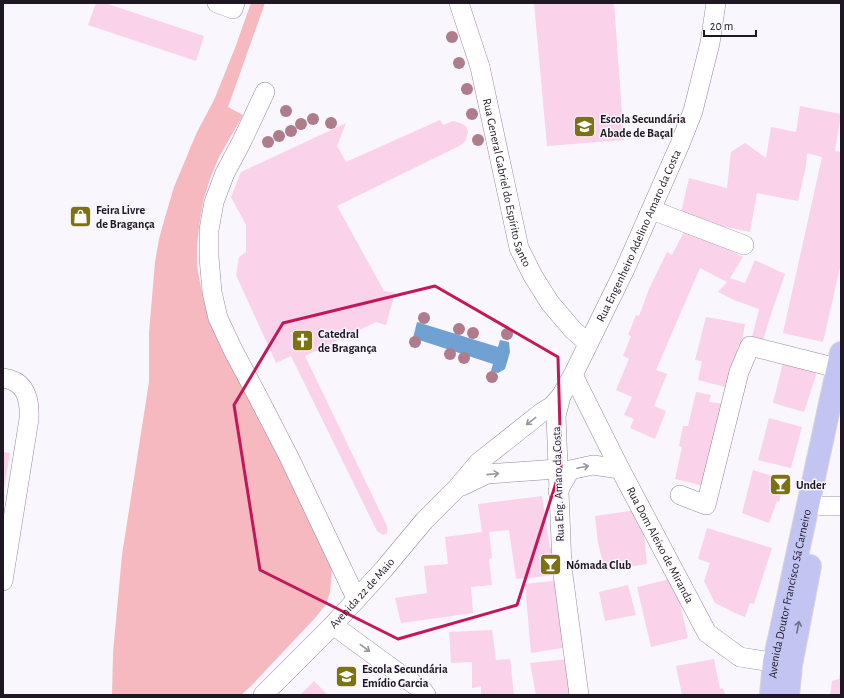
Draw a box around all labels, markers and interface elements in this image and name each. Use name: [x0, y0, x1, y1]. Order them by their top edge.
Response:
scale bar: [704, 12, 756, 38]
text: 20 m: [710, 20, 733, 32]
street label: Rua General Gabriel do Espírito Santo: [481, 97, 533, 269]
school or university icon: Escola Secundária Abade de Baçal: [571, 113, 597, 139]
place label: Escola Secundária Abade de Baçal: [600, 113, 686, 139]
street label: Rua Engenheiro Adelino Amaro da Costa: [594, 147, 683, 324]
shop icon: Feira Livre de Bragança: [68, 204, 94, 230]
place label: Feira Livre de Bragança: [96, 204, 155, 230]
church icon: Catedral de Bragança: [289, 328, 315, 354]
place label: Catedral de Bragança: [318, 328, 377, 354]
one-way arrow: [526, 417, 537, 425]
street label: Rua Eng. Amaro da Costa: [550, 426, 566, 542]
one-way arrow: [576, 463, 589, 471]
one-way arrow: [486, 470, 499, 478]
bar icon: Under: [767, 472, 793, 498]
place label: Under: [796, 479, 827, 491]
street label: Rua Dom Aleixo de Miranda: [625, 485, 696, 605]
street label: Avenida Doutor Francisco Sá Carneiro: [767, 508, 813, 679]
bar icon: Nómada Club: [537, 552, 563, 578]
street label: Avenida 22 de Maio: [327, 555, 397, 631]
place label: Nómada Club: [566, 559, 631, 571]
one-way arrow: [795, 621, 803, 634]
one-way arrow: [359, 644, 370, 652]
school or university icon: Escola Secundária Emídio Garcia: [333, 663, 359, 689]
place label: Escola Secundária Emídio Garcia: [362, 663, 448, 689]

